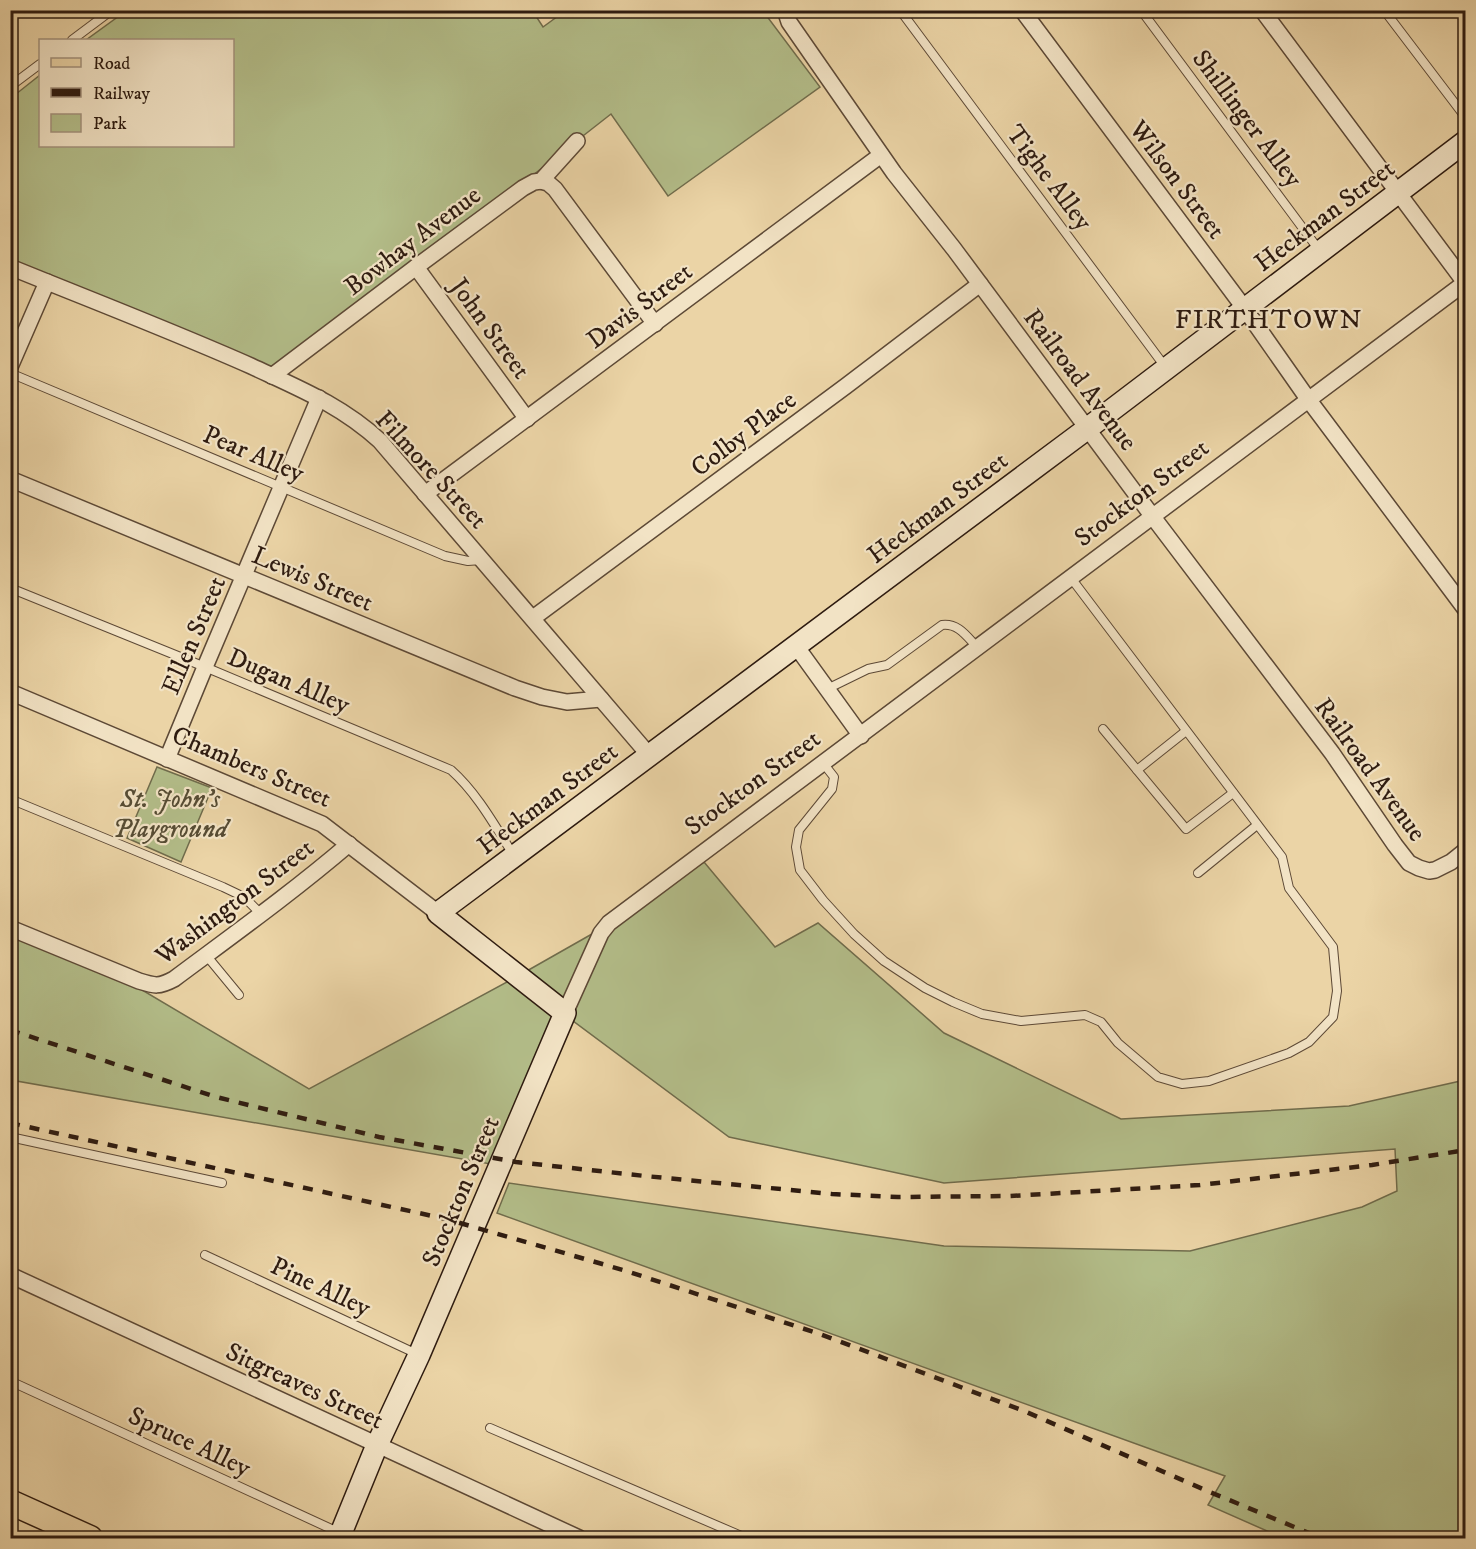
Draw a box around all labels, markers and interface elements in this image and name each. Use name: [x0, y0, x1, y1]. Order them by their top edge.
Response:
legend: [39, 39, 234, 147]
street label: Shillinger Alley: [1184, 44, 1310, 195]
text: Road: [93, 53, 130, 75]
text: Railway: [93, 83, 151, 105]
text: Park: [93, 113, 127, 135]
street label: Wilson Street: [1121, 113, 1232, 246]
street label: Tighe Alley: [998, 118, 1100, 238]
street label: Heckman Street: [1248, 153, 1402, 280]
street label: Bowhay Avenue: [338, 179, 488, 303]
street label: Davis Street: [580, 256, 699, 357]
street label: John Street: [441, 270, 537, 386]
street label: Railroad Avenue: [1016, 302, 1144, 458]
district label: FIRTHTOWN: [1175, 303, 1363, 337]
street label: Colby Place: [685, 384, 803, 485]
street label: Filmore Street: [368, 404, 494, 536]
street label: Pear Alley: [198, 418, 310, 491]
street label: Stockton Street: [1068, 432, 1216, 555]
street label: Heckman Street: [861, 445, 1015, 572]
street label: Lewis Street: [247, 539, 378, 620]
street label: Ellen Street: [155, 571, 234, 700]
street label: Dugan Alley: [222, 641, 355, 722]
street label: Railroad Avenue: [1307, 692, 1433, 848]
street label: Chambers Street: [167, 719, 336, 816]
street label: Stockton Street: [678, 723, 827, 844]
street label: Heckman Street: [471, 736, 625, 863]
park label: St. John’s Playground: [112, 783, 231, 846]
street label: Washington Street: [148, 832, 321, 973]
street label: Stockton Street: [415, 1111, 508, 1272]
street label: Pine Alley: [265, 1250, 376, 1325]
street label: Sitgreaves Street: [220, 1335, 389, 1437]
street label: Spruce Alley: [123, 1400, 257, 1485]

